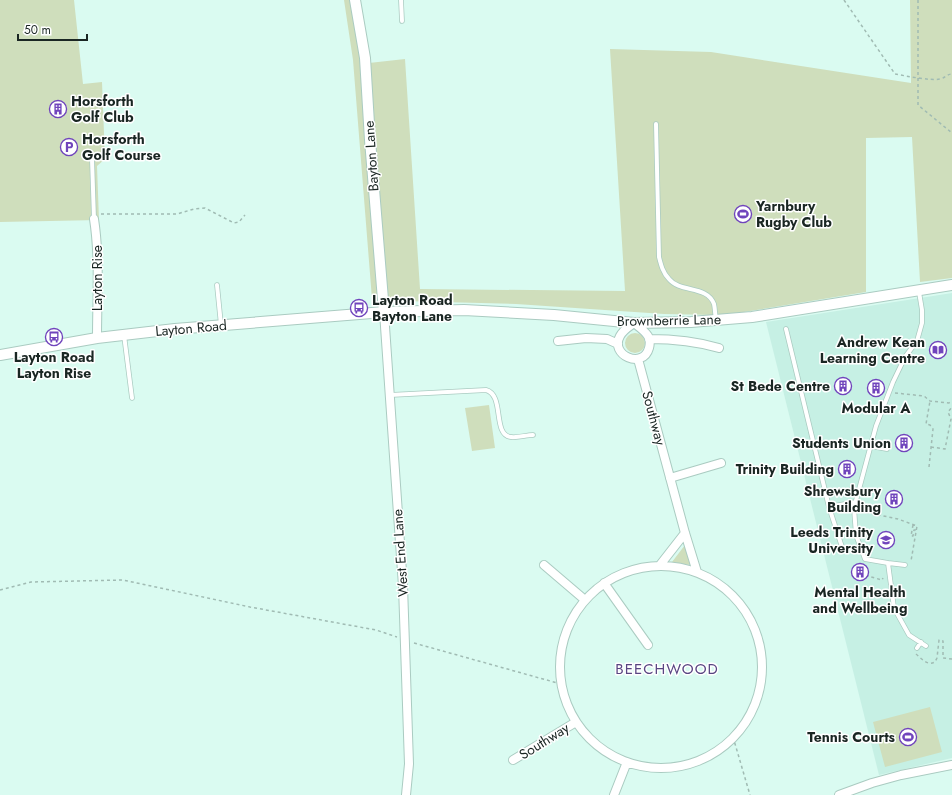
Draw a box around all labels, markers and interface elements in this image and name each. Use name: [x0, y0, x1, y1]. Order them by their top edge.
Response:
scale bar: [18, 16, 87, 42]
text: 50 m: [24, 21, 51, 39]
place label: Horsforth Golf Club: [71, 91, 134, 127]
building icon: Horsforth Golf Club: [48, 99, 68, 119]
street label: Bayton Lane: [359, 120, 383, 192]
place label: Horsforth Golf Course: [82, 129, 161, 165]
parking icon: Horsforth Golf Course: [59, 137, 79, 157]
place label: Yarnbury Rugby Club: [755, 196, 832, 232]
sports icon: Yarnbury Rugby Club: [733, 204, 753, 224]
street label: Layton Rise: [87, 245, 107, 311]
place label: Layton Road Bayton Lane: [372, 290, 453, 326]
bus stop icon: Layton Road Bayton Lane: [349, 298, 369, 318]
street label: Brownberrie Lane: [617, 309, 721, 331]
street label: Layton Road: [154, 315, 228, 341]
bus stop icon: Layton Road Layton Rise: [44, 327, 64, 347]
place label: Andrew Kean Learning Centre: [820, 332, 925, 368]
library icon: Andrew Kean Learning Centre: [928, 340, 948, 360]
place label: Layton Road Layton Rise: [14, 347, 94, 383]
place label: St Bede Centre: [731, 376, 830, 396]
building icon: St Bede Centre: [833, 376, 853, 396]
building icon: Modular A: [866, 378, 886, 398]
street label: Southway: [637, 389, 671, 448]
place label: Modular A: [842, 398, 911, 418]
place label: Students Union: [792, 433, 891, 453]
building icon: Students Union: [894, 433, 914, 453]
place label: Trinity Building: [736, 459, 834, 479]
building icon: Trinity Building: [837, 459, 857, 479]
place label: Shrewsbury Building: [804, 481, 882, 517]
building icon: Shrewsbury Building: [884, 489, 904, 509]
street label: West End Lane: [387, 508, 413, 598]
place label: Leeds Trinity University: [790, 522, 874, 558]
school or university icon: Leeds Trinity University: [876, 530, 896, 550]
building icon: Mental Health and Wellbeing: [850, 562, 870, 582]
place label: Mental Health and Wellbeing: [813, 582, 907, 618]
district label: BEECHWOOD: [615, 658, 719, 680]
street label: Southway: [515, 717, 574, 764]
place label: Tennis Courts: [807, 727, 896, 747]
sports icon: Tennis Courts: [898, 727, 918, 747]

